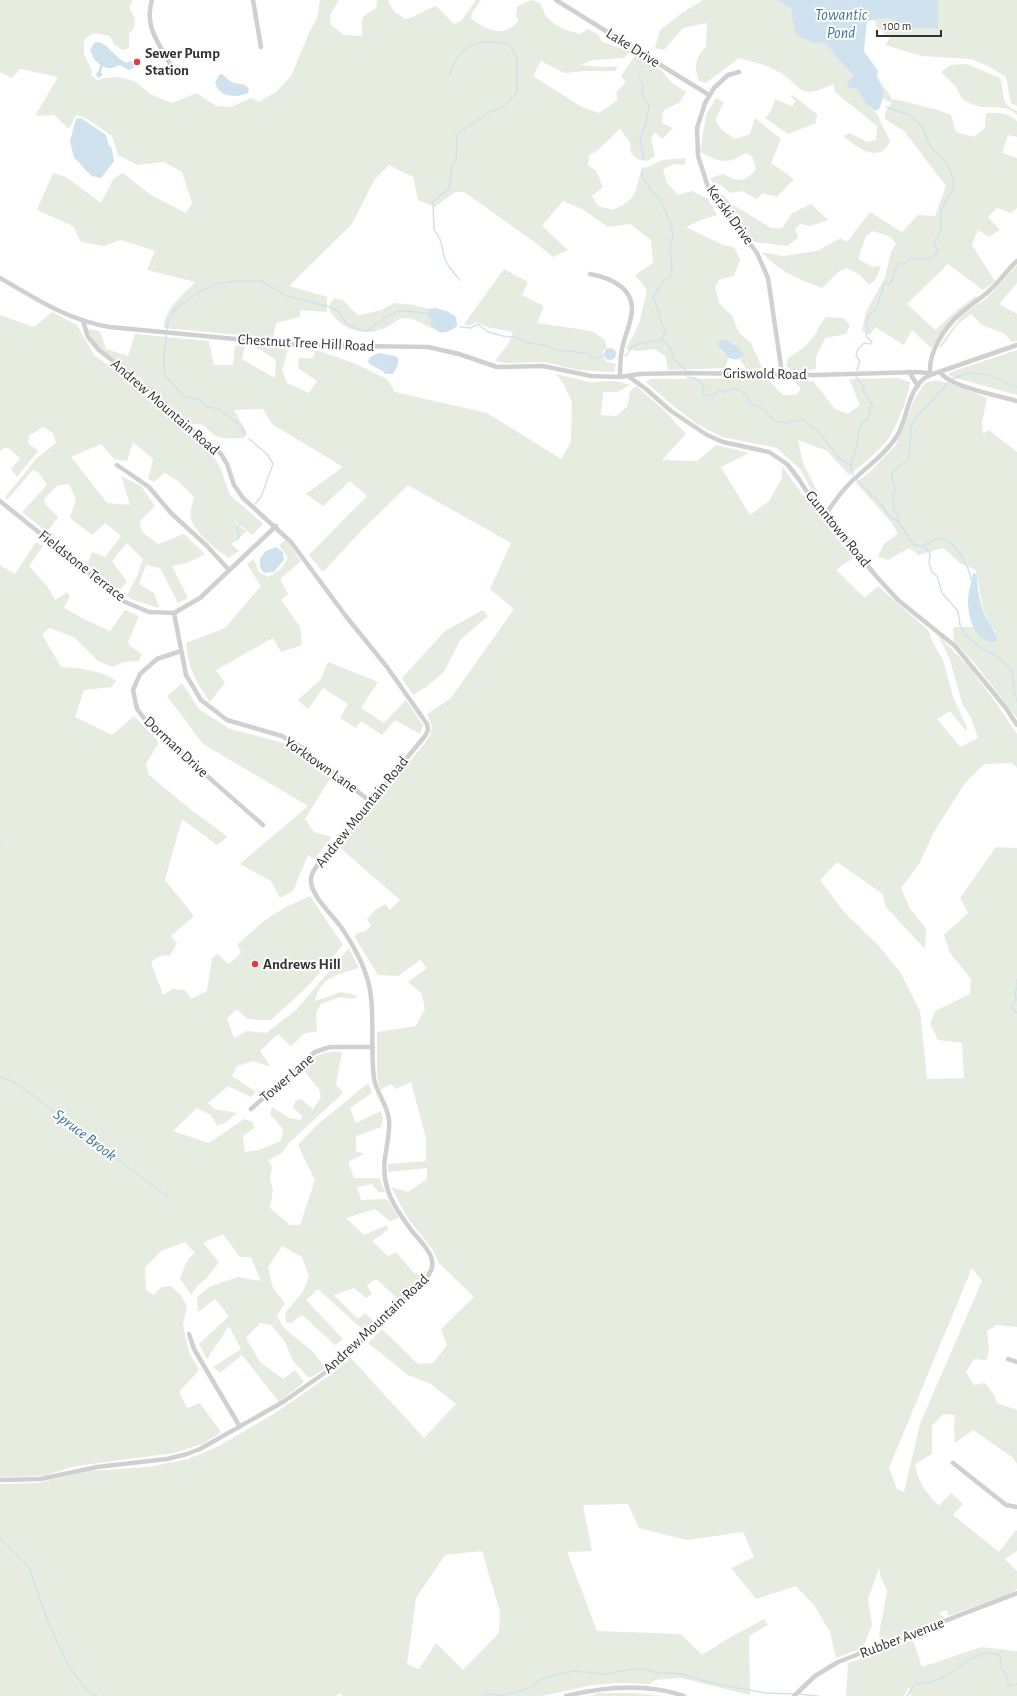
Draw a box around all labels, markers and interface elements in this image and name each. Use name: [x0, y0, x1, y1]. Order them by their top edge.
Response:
water label: Towantic Pond: [815, 7, 868, 41]
scale bar: [877, 12, 941, 38]
text: 100 m: [883, 20, 911, 32]
street label: Lake Drive: [603, 26, 663, 70]
place label: Sewer Pump Station: [145, 46, 220, 78]
marker: Sewer Pump Station: [132, 57, 142, 67]
street label: Kerski Drive: [704, 183, 756, 248]
street label: Chestnut Tree Hill Road: [237, 332, 375, 354]
street label: Andrew Mountain Road: [108, 356, 222, 458]
street label: Griswold Road: [723, 366, 807, 382]
street label: Gunntown Road: [803, 488, 873, 570]
street label: Fieldstone Terrace: [36, 528, 128, 604]
street label: Dorman Drive: [141, 714, 211, 780]
street label: Yorktown Lane: [282, 734, 360, 796]
street label: Andrew Mountain Road: [313, 754, 411, 870]
place label: Andrews Hill: [263, 957, 341, 972]
marker: Andrews Hill: [250, 959, 260, 969]
street label: Tower Lane: [257, 1051, 317, 1105]
water label: Spruce Brook: [50, 1106, 120, 1165]
street label: Andrew Mountain Road: [320, 1271, 432, 1377]
street label: Rubber Avenue: [858, 1615, 946, 1661]

